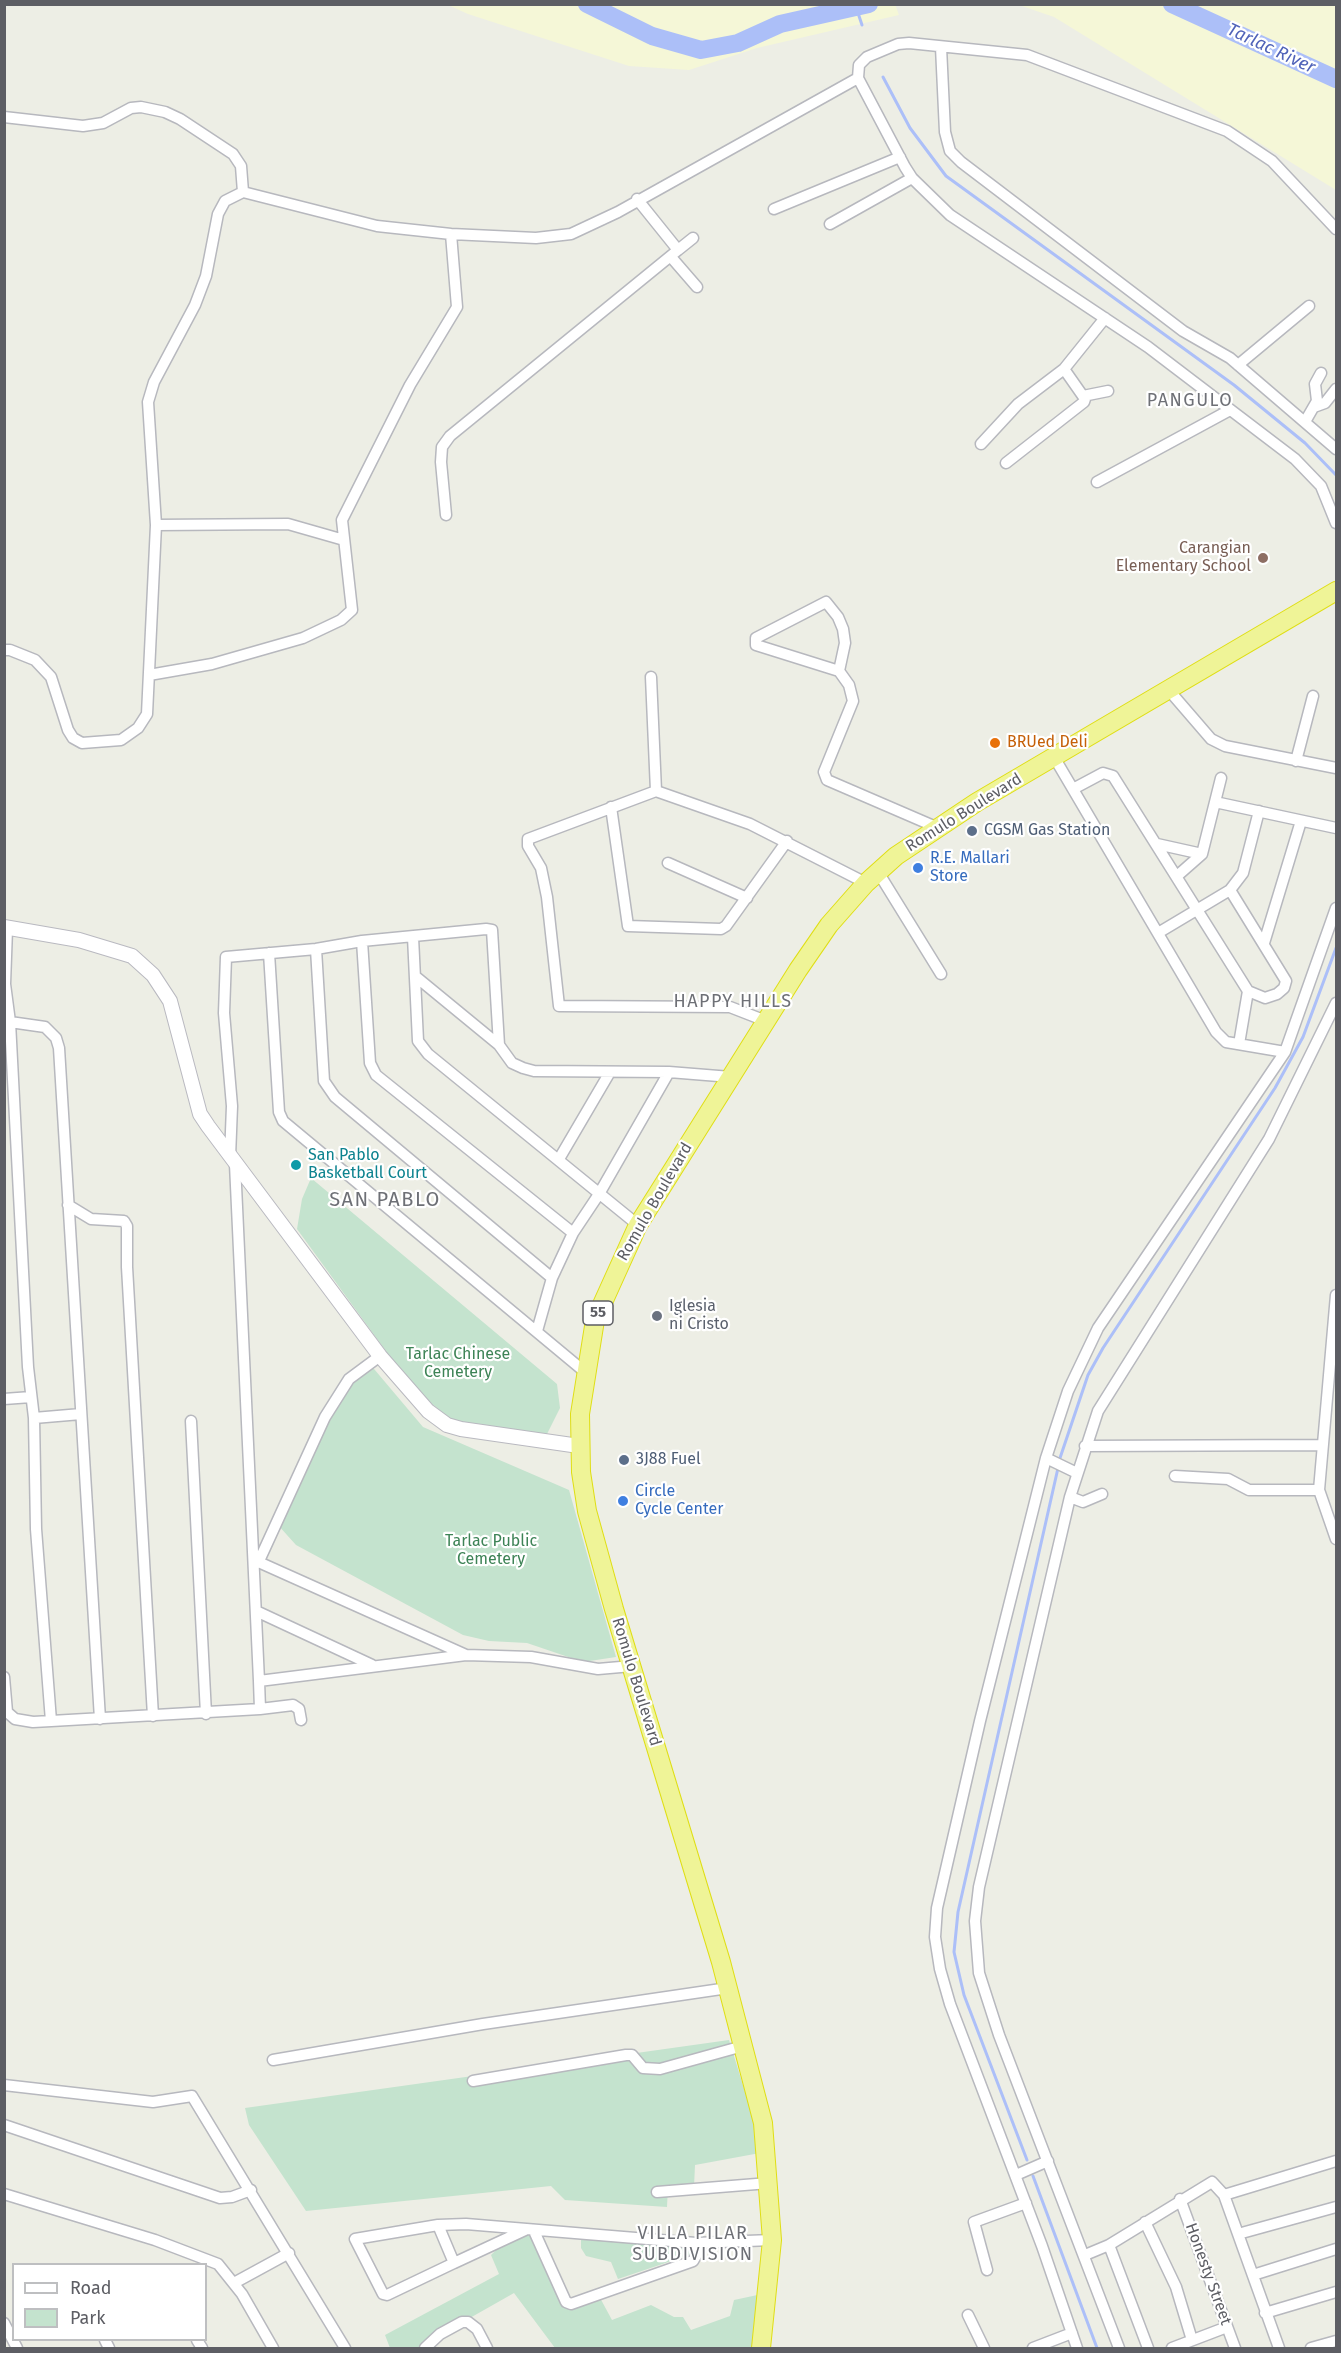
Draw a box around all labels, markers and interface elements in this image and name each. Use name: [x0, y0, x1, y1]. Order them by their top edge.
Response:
water label: Tarlac River: [1224, 19, 1318, 79]
district label: PANGULO: [1147, 390, 1233, 412]
place label: Carangian Elementary School: [1116, 539, 1251, 577]
marker: Carangian Elementary School: [1256, 551, 1270, 565]
place label: BRUed Deli: [1007, 733, 1088, 753]
marker: BRUed Deli: [988, 736, 1002, 750]
street label: Romulo Boulevard: [902, 770, 1026, 856]
place label: CGSM Gas Station: [984, 821, 1110, 841]
marker: CGSM Gas Station: [965, 824, 979, 838]
place label: R.E. Mallari Store: [930, 849, 1010, 887]
marker: R.E. Mallari Store: [911, 861, 925, 875]
district label: HAPPY HILLS: [674, 991, 792, 1013]
street label: Romulo Boulevard: [613, 1140, 697, 1264]
place label: San Pablo Basketball Court: [308, 1146, 427, 1184]
marker: San Pablo Basketball Court: [289, 1158, 303, 1172]
district label: SAN PABLO: [329, 1188, 441, 1212]
place label: Iglesia ni Cristo: [669, 1297, 729, 1335]
road number: 55: [583, 1301, 613, 1325]
marker: Iglesia ni Cristo: [650, 1309, 664, 1323]
park label: Tarlac Chinese Cemetery: [406, 1345, 510, 1383]
place label: 3J88 Fuel: [636, 1450, 701, 1470]
marker: 3J88 Fuel: [617, 1453, 631, 1467]
place label: Circle Cycle Center: [635, 1482, 723, 1520]
marker: Circle Cycle Center: [616, 1494, 630, 1508]
park label: Tarlac Public Cemetery: [445, 1532, 537, 1570]
street label: Romulo Boulevard: [607, 1615, 665, 1749]
street label: Honesty Street: [1181, 2220, 1235, 2328]
district label: VILLA PILAR SUBDIVISION: [632, 2223, 754, 2266]
legend: [12, 2263, 207, 2341]
text: Road: [70, 2277, 112, 2299]
text: Park: [70, 2307, 105, 2329]

